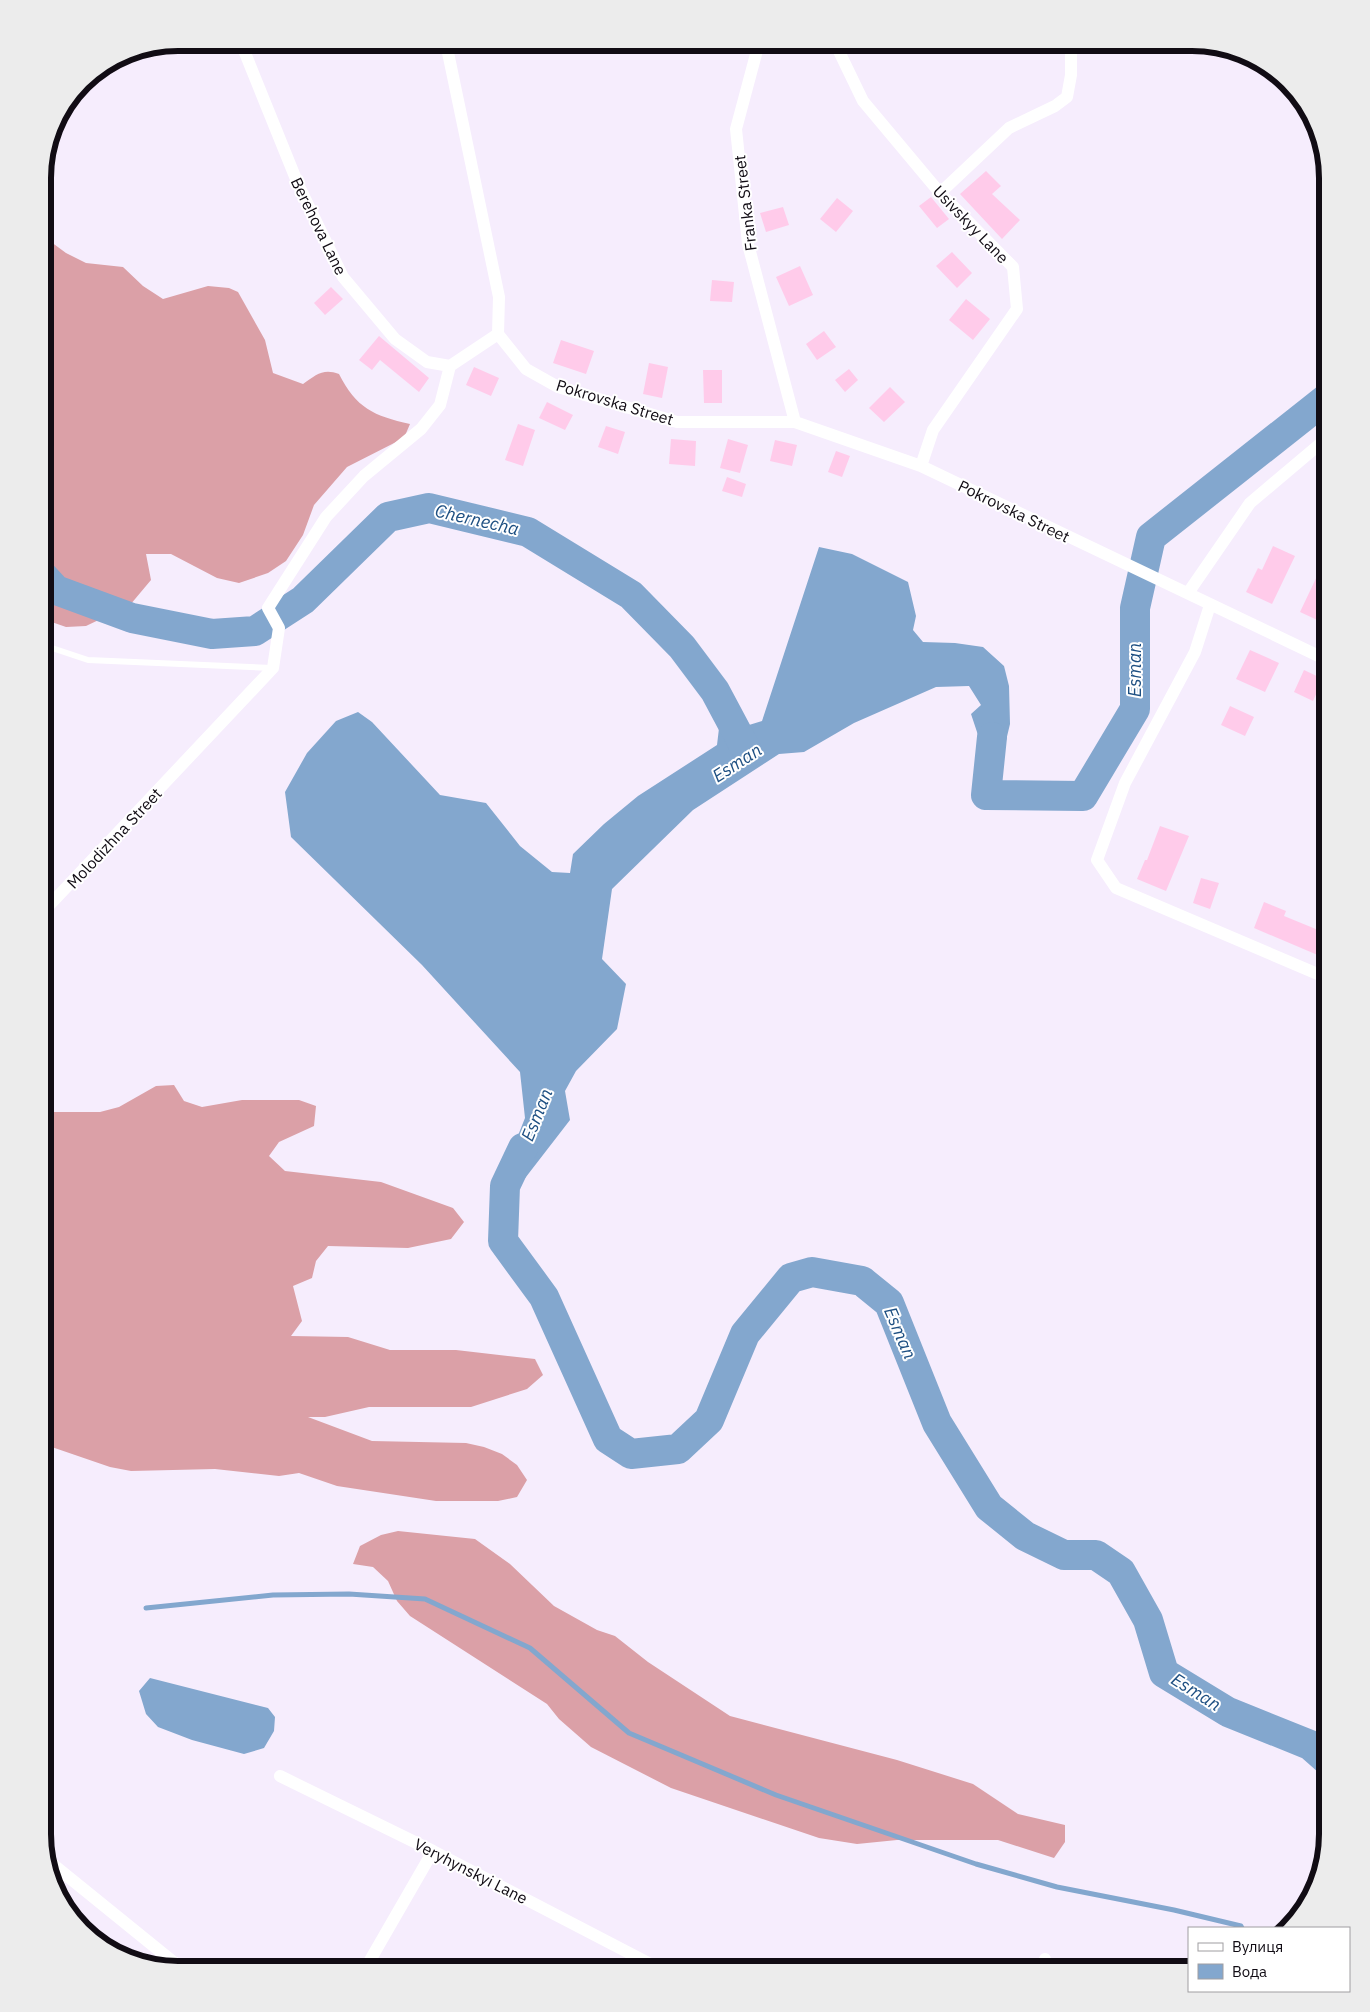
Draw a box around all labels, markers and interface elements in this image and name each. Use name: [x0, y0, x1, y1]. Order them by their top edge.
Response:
street label: Franka Street: [729, 154, 761, 252]
street label: Berehova Lane: [287, 174, 351, 278]
street label: Usivskyy Lane: [929, 181, 1013, 267]
street label: Pokrovska Street: [554, 375, 676, 429]
street label: Pokrovska Street: [955, 475, 1073, 547]
water label: Chernecha: [433, 499, 521, 540]
water label: Esman: [1123, 643, 1146, 697]
water label: Esman: [708, 738, 766, 787]
street label: Molodizhna Street: [62, 784, 166, 892]
water label: Esman: [516, 1085, 557, 1144]
water label: Esman: [879, 1303, 922, 1362]
water label: Esman: [1167, 1667, 1226, 1716]
street label: Veryhynskyi Lane: [411, 1834, 531, 1908]
legend: [1188, 1927, 1350, 1992]
text: Вулиця: [1232, 1937, 1283, 1956]
text: Вода: [1232, 1962, 1267, 1981]

